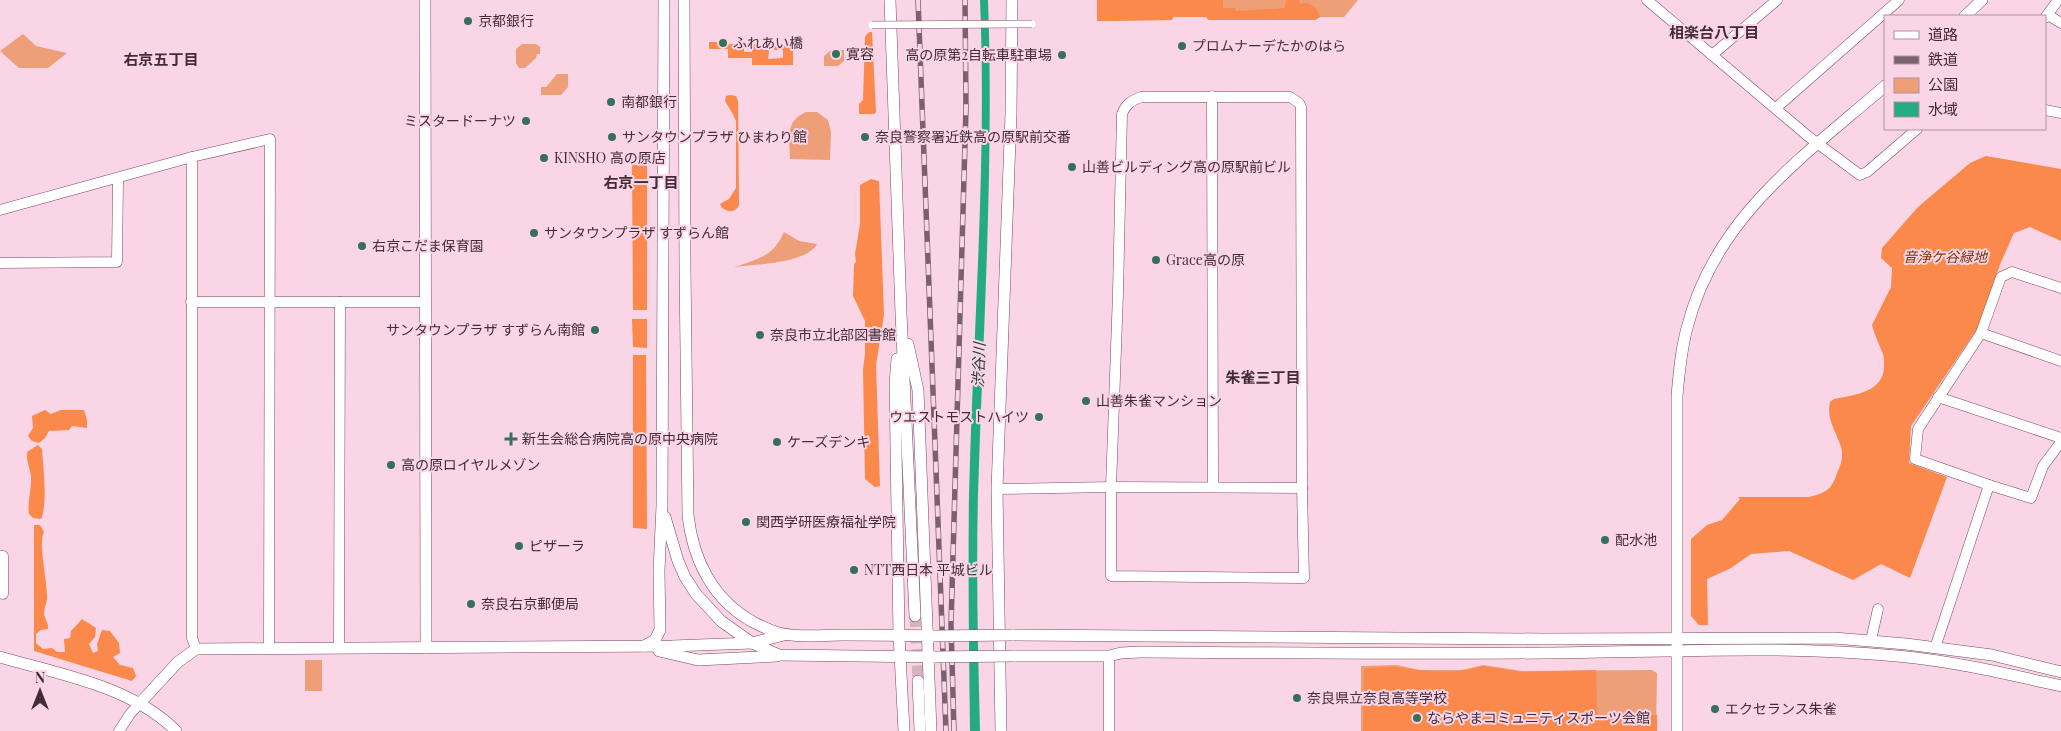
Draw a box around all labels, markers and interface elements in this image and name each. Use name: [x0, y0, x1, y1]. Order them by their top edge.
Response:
place label: 京都銀行: [478, 11, 534, 30]
marker: 京都銀行: [462, 15, 474, 27]
legend: [1884, 15, 2046, 130]
district label: 相楽台八丁目: [1669, 22, 1759, 42]
text: 道路: [1928, 24, 1958, 44]
place label: ふれあい橋: [733, 33, 803, 52]
place label: プロムナーデたかのはら: [1192, 36, 1346, 55]
marker: ふれあい橋: [717, 37, 729, 49]
marker: プロムナーデたかのはら: [1176, 40, 1188, 52]
place label: 寛容: [846, 44, 874, 63]
place label: 高の原第2自転車駐車場: [905, 45, 1052, 64]
marker: 寛容: [830, 48, 842, 60]
district label: 右京五丁目: [123, 49, 199, 69]
marker: 高の原第2自転車駐車場: [1056, 49, 1068, 61]
text: 鉄道: [1928, 49, 1958, 69]
text: 公園: [1928, 74, 1958, 94]
place label: 南都銀行: [621, 92, 677, 111]
marker: 南都銀行: [605, 96, 617, 108]
text: 水域: [1928, 99, 1958, 119]
place label: ミスタードーナツ: [404, 111, 516, 130]
marker: ミスタードーナツ: [520, 115, 532, 127]
place label: サンタウンプラザ ひまわり館: [622, 127, 807, 146]
place label: 奈良警察署近鉄高の原駅前交番: [875, 127, 1071, 146]
marker: サンタウンプラザ ひまわり館: [606, 131, 618, 143]
marker: 奈良警察署近鉄高の原駅前交番: [859, 131, 871, 143]
place label: KINSHO 高の原店: [554, 148, 666, 167]
marker: KINSHO 高の原店: [538, 152, 550, 164]
place label: 山善ビルディング高の原駅前ビル: [1082, 157, 1291, 176]
marker: 山善ビルディング高の原駅前ビル: [1066, 161, 1078, 173]
district label: 右京一丁目: [603, 172, 679, 192]
place label: サンタウンプラザ すずらん館: [544, 223, 729, 242]
marker: サンタウンプラザ すずらん館: [528, 227, 540, 239]
place label: 右京こだま保育園: [372, 236, 484, 255]
marker: 右京こだま保育園: [356, 240, 368, 252]
park label: 音浄ケ谷緑地: [1903, 247, 1989, 266]
place label: Grace高の原: [1166, 250, 1245, 269]
marker: Grace高の原: [1150, 254, 1162, 266]
place label: サンタウンプラザ すずらん南館: [386, 320, 585, 339]
marker: サンタウンプラザ すずらん南館: [589, 324, 601, 336]
place label: 奈良市立北部図書館: [770, 325, 896, 344]
marker: 奈良市立北部図書館: [754, 329, 766, 341]
water label: 渋谷川: [967, 340, 989, 388]
district label: 朱雀三丁目: [1225, 367, 1301, 387]
place label: 山善朱雀マンション: [1096, 391, 1222, 410]
marker: 山善朱雀マンション: [1080, 395, 1092, 407]
place label: ウエストモストハイツ: [889, 407, 1029, 426]
marker: ウエストモストハイツ: [1033, 411, 1045, 423]
place label: 新生会総合病院高の原中央病院: [522, 429, 718, 448]
marker: 新生会総合病院高の原中央病院: [504, 432, 518, 446]
place label: ケーズデンキ: [787, 432, 870, 451]
marker: ケーズデンキ: [771, 436, 783, 448]
place label: 高の原ロイヤルメゾン: [401, 455, 541, 474]
marker: 高の原ロイヤルメゾン: [385, 459, 397, 471]
place label: 関西学研医療福祉学院: [756, 512, 896, 531]
marker: 関西学研医療福祉学院: [740, 516, 752, 528]
place label: 配水池: [1615, 530, 1657, 549]
marker: 配水池: [1599, 534, 1611, 546]
place label: ピザーラ: [529, 536, 585, 555]
marker: ピザーラ: [513, 540, 525, 552]
place label: NTT西日本 平城ビル: [864, 560, 993, 579]
marker: NTT西日本 平城ビル: [848, 564, 860, 576]
place label: 奈良右京郵便局: [481, 594, 579, 613]
marker: 奈良右京郵便局: [465, 598, 477, 610]
north arrow: [15, 666, 65, 716]
text: N: [35, 668, 45, 687]
place label: 奈良県立奈良高等学校: [1307, 688, 1447, 707]
marker: 奈良県立奈良高等学校: [1291, 692, 1303, 704]
place label: エクセランス朱雀: [1725, 699, 1837, 718]
marker: エクセランス朱雀: [1709, 703, 1721, 715]
place label: ならやまコミュニティスポーツ会館: [1427, 708, 1650, 727]
marker: ならやまコミュニティスポーツ会館: [1411, 712, 1423, 724]

